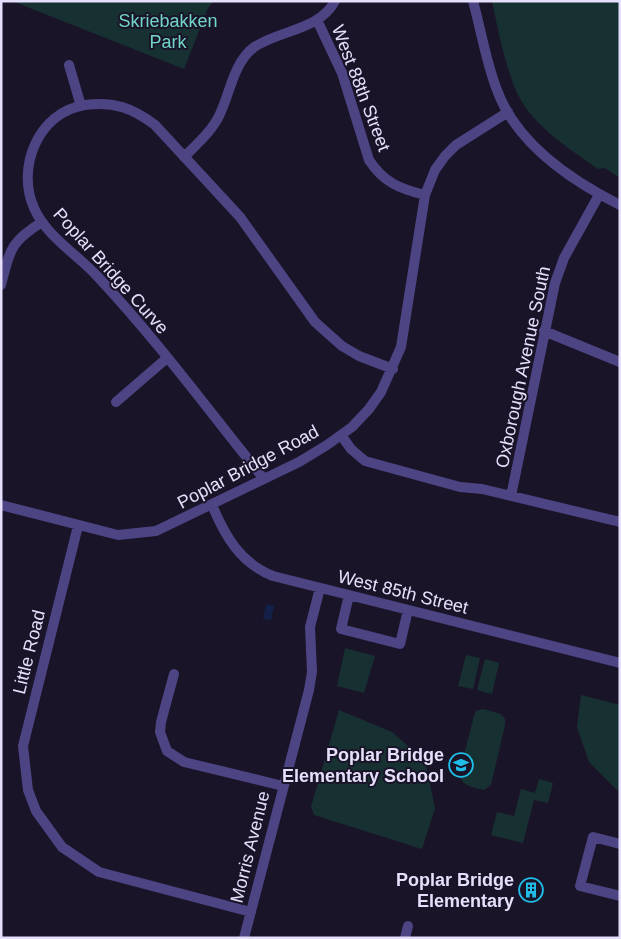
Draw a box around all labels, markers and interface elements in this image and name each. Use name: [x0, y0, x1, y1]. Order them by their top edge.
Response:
park label: Skriebakken Park: [118, 11, 218, 52]
street label: West 88th Street: [328, 22, 394, 154]
street label: Poplar Bridge Curve: [49, 204, 173, 338]
street label: Oxborough Avenue South: [492, 264, 554, 470]
street label: Poplar Bridge Road: [174, 421, 322, 513]
street label: West 85th Street: [336, 566, 470, 618]
street label: Little Road: [9, 608, 49, 696]
place label: Poplar Bridge Elementary School: [282, 745, 444, 786]
school or university icon: Poplar Bridge Elementary School: [448, 752, 474, 778]
street label: Morris Avenue: [226, 789, 274, 905]
place label: Poplar Bridge Elementary: [396, 870, 514, 911]
building icon: Poplar Bridge Elementary: [518, 877, 544, 903]

